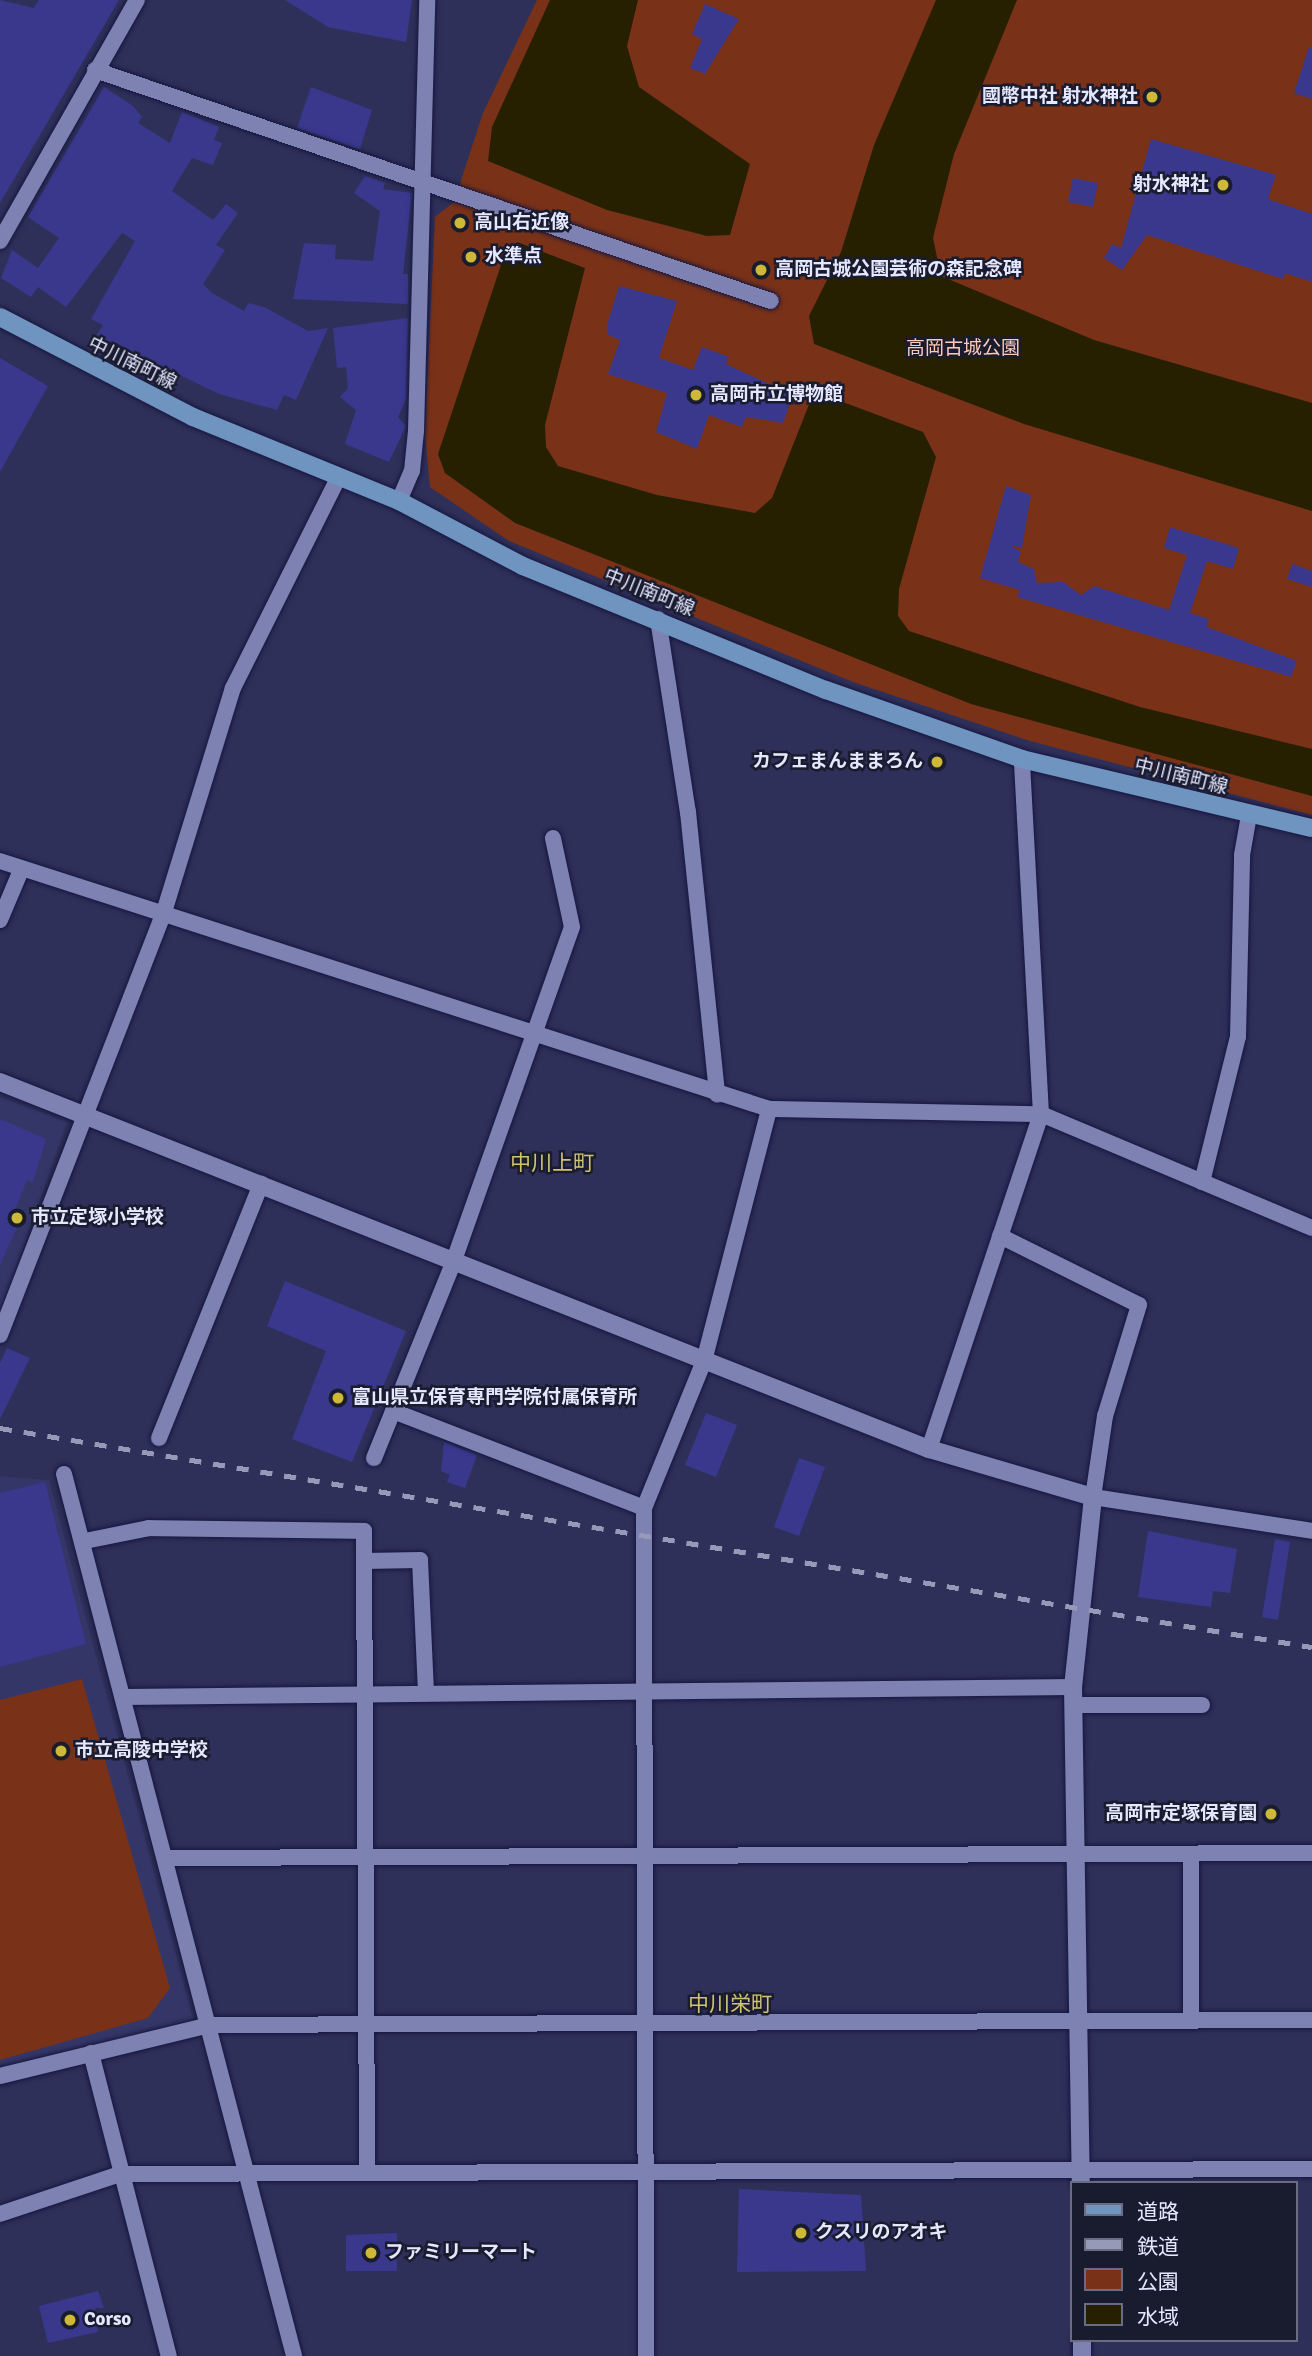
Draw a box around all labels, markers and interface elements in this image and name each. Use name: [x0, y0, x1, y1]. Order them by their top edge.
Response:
place label: 國幣中社 射水神社: [982, 86, 1138, 108]
marker: 國幣中社 射水神社: [1144, 89, 1160, 105]
place label: 射水神社: [1133, 174, 1209, 196]
marker: 射水神社: [1215, 177, 1231, 193]
place label: 高山右近像: [474, 212, 569, 234]
marker: 高山右近像: [452, 215, 468, 231]
place label: 水準点: [485, 246, 542, 268]
marker: 水準点: [463, 249, 479, 265]
place label: 高岡古城公園芸術の森記念碑: [775, 259, 1022, 281]
marker: 高岡古城公園芸術の森記念碑: [753, 262, 769, 278]
street label: 中川南町線: [84, 333, 180, 395]
park label: 高岡古城公園: [906, 338, 1020, 360]
place label: 高岡市立博物館: [710, 384, 843, 406]
marker: 高岡市立博物館: [688, 387, 704, 403]
street label: 中川南町線: [601, 565, 697, 621]
place label: カフェまんままろん: [752, 751, 923, 773]
marker: カフェまんままろん: [929, 754, 945, 770]
street label: 中川南町線: [1132, 754, 1230, 800]
district label: 中川上町: [510, 1150, 594, 1176]
place label: 市立定塚小学校: [31, 1207, 164, 1229]
marker: 市立定塚小学校: [9, 1210, 25, 1226]
place label: 富山県立保育専門学院付属保育所: [352, 1387, 637, 1409]
marker: 富山県立保育専門学院付属保育所: [330, 1390, 346, 1406]
place label: 市立高陵中学校: [75, 1740, 208, 1762]
marker: 市立高陵中学校: [53, 1743, 69, 1759]
place label: 高岡市定塚保育園: [1105, 1803, 1257, 1825]
marker: 高岡市定塚保育園: [1263, 1806, 1279, 1822]
district label: 中川栄町: [688, 1991, 772, 2017]
legend: [1070, 2181, 1298, 2342]
text: 道路: [1137, 2199, 1179, 2225]
place label: クスリのアオキ: [815, 2222, 948, 2244]
marker: クスリのアオキ: [793, 2225, 809, 2241]
text: 鉄道: [1137, 2234, 1179, 2260]
place label: ファミリーマート: [385, 2242, 537, 2264]
marker: ファミリーマート: [363, 2245, 379, 2261]
text: 公園: [1137, 2269, 1179, 2295]
text: 水域: [1137, 2304, 1179, 2330]
place label: Corso: [84, 2309, 131, 2331]
marker: Corso: [62, 2312, 78, 2328]

